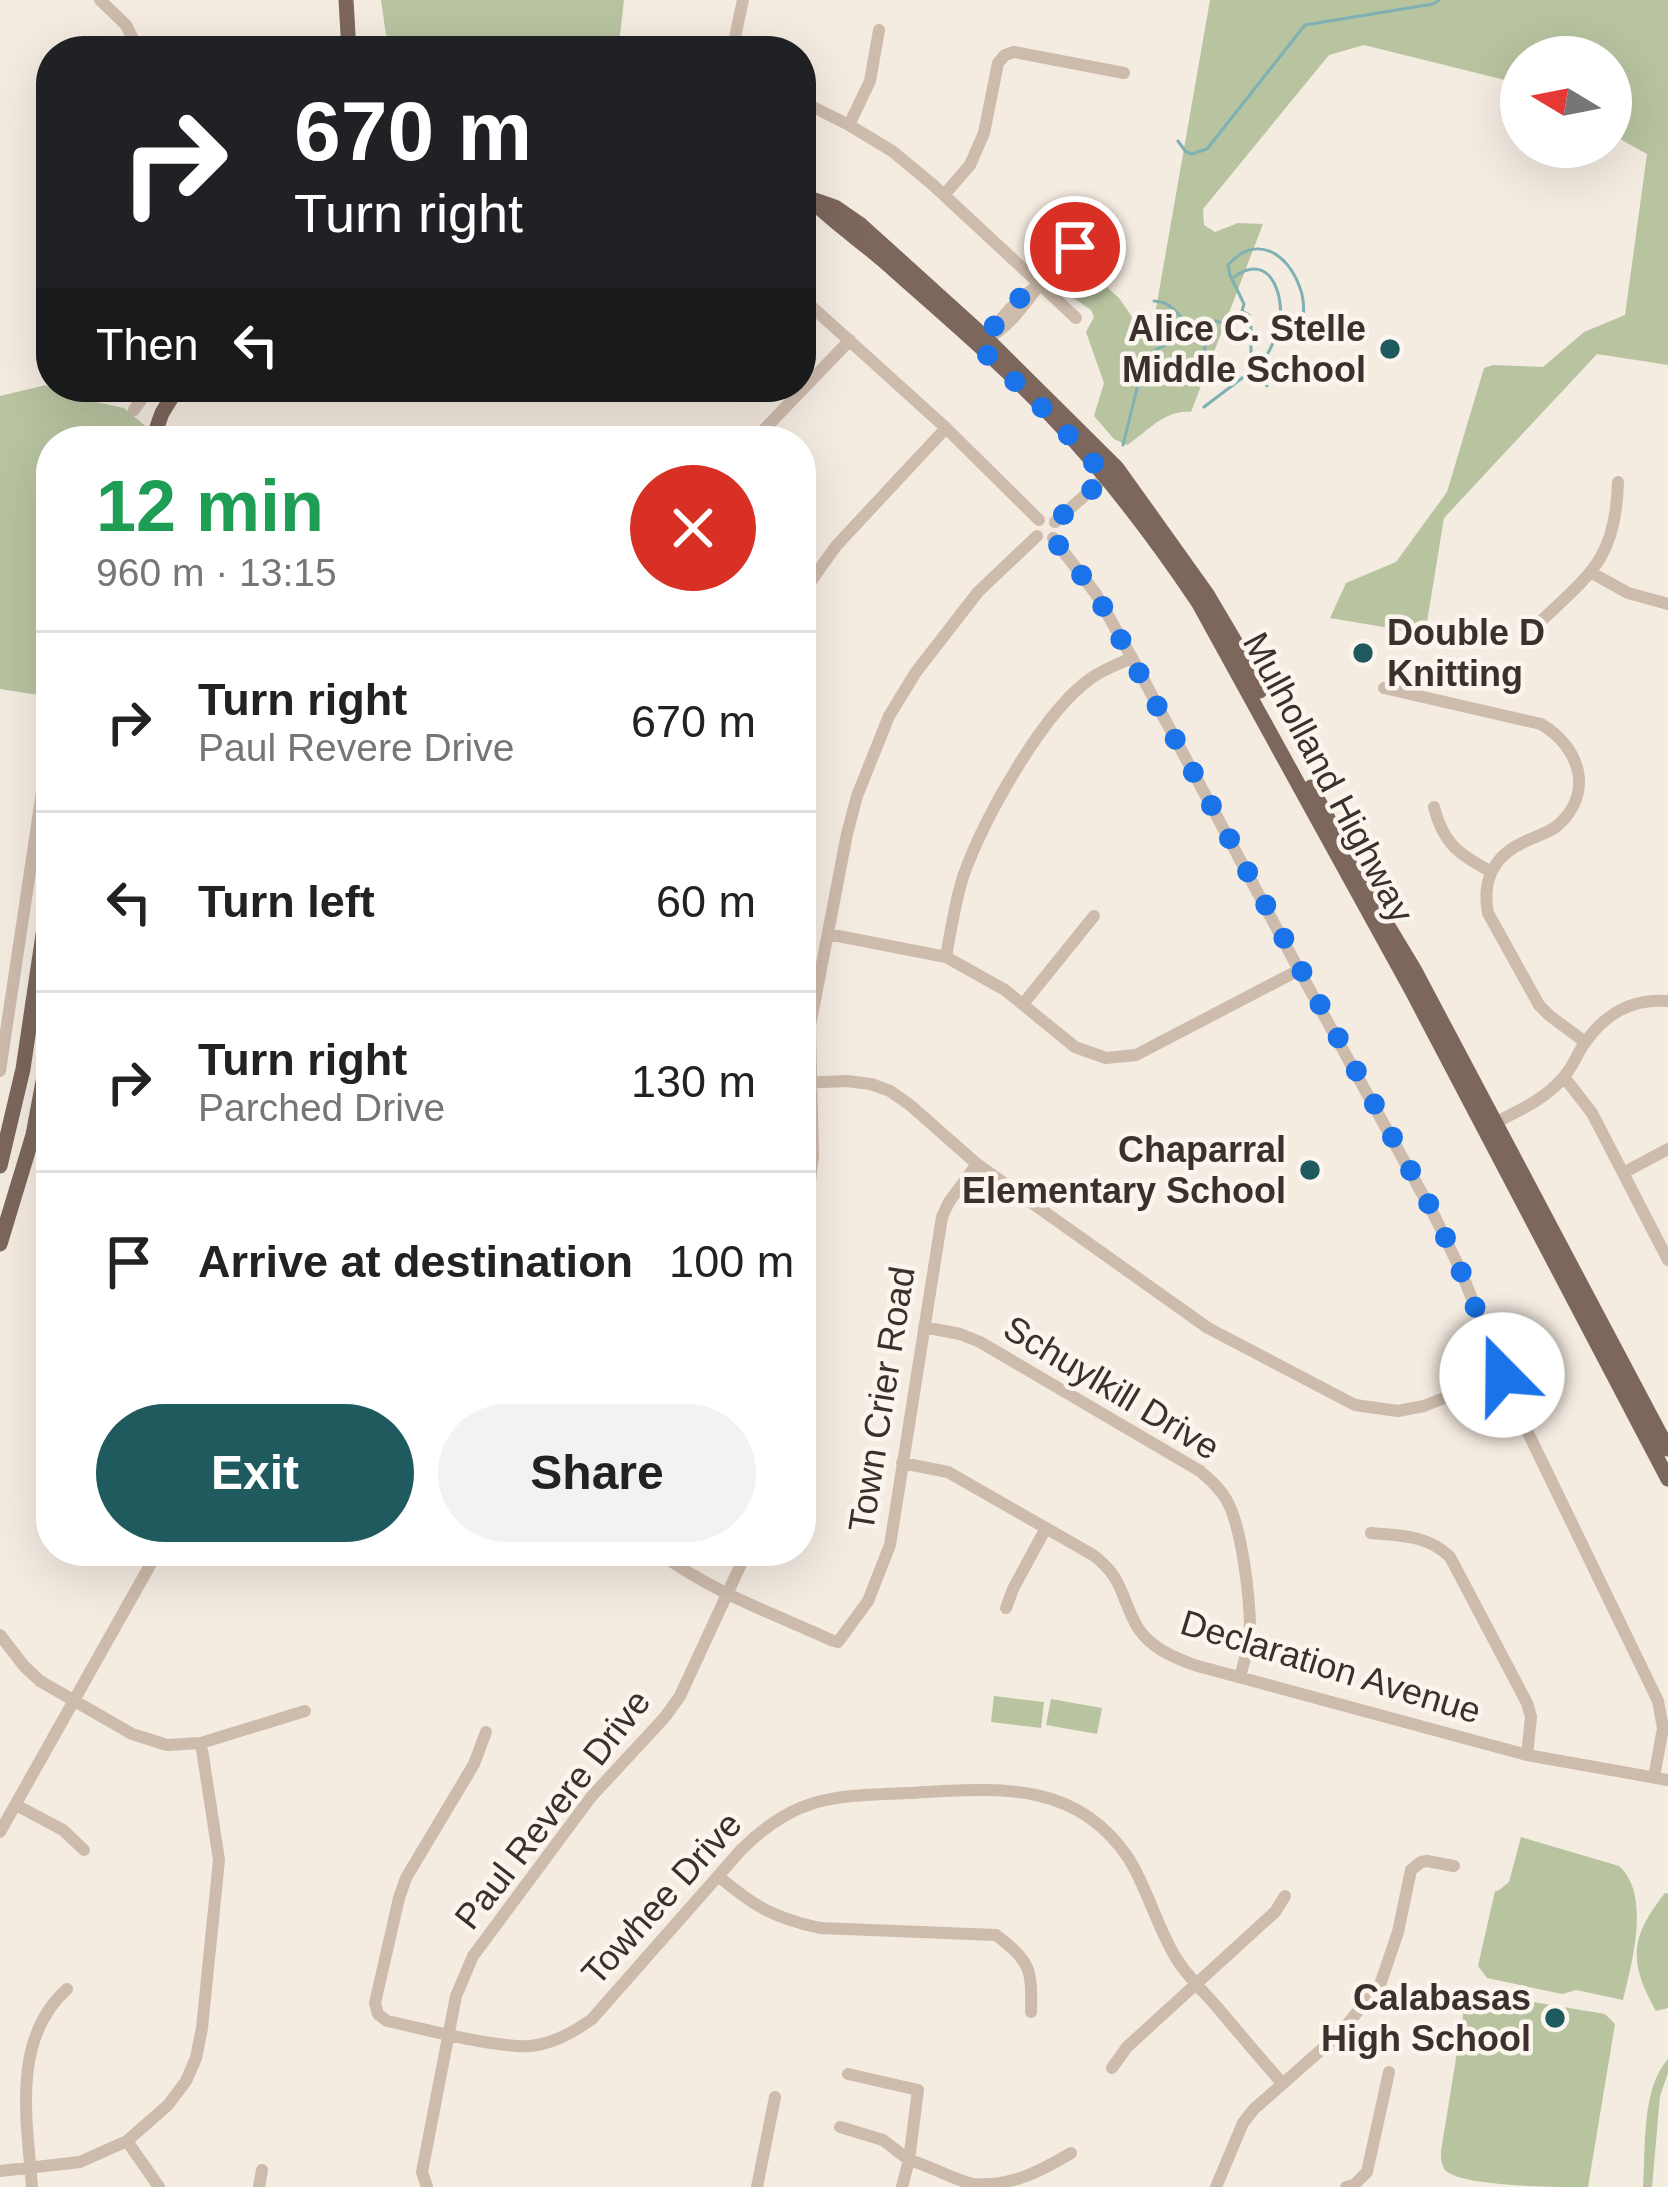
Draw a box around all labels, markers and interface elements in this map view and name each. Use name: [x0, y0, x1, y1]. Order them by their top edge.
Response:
north arrow: [1500, 36, 1632, 168]
map controls: [1500, 36, 1632, 168]
icon: right: [96, 84, 252, 240]
text: 670 m: [294, 84, 532, 178]
text: Turn right: [294, 183, 523, 243]
pin: [1024, 196, 1126, 298]
icon: arrive: [1042, 214, 1108, 280]
place label: Alice C. Stelle Middle School: [1122, 308, 1366, 390]
icon: left: [223, 312, 289, 378]
text: Then: [96, 319, 199, 370]
marker: Alice C. Stelle Middle School: [1377, 336, 1403, 362]
button: close: [630, 465, 756, 591]
text: 12 min: [96, 466, 324, 546]
text: 960 m · 13:15: [96, 551, 337, 594]
place label: Double D Knitting: [1387, 612, 1545, 694]
street label: Mulholland Highway: [1235, 625, 1422, 929]
marker: Double D Knitting: [1350, 640, 1376, 666]
text: Turn right: [198, 674, 407, 725]
icon: right: [96, 689, 162, 755]
text: 670 m: [631, 696, 756, 747]
text: Paul Revere Drive: [198, 726, 514, 769]
icon: left: [96, 869, 162, 935]
text: Turn left: [198, 876, 375, 927]
text: 60 m: [656, 876, 756, 927]
text: Turn right: [198, 1034, 407, 1085]
icon: right: [96, 1049, 162, 1115]
text: 130 m: [631, 1056, 756, 1107]
text: Parched Drive: [198, 1086, 445, 1129]
place label: Chaparral Elementary School: [962, 1129, 1286, 1211]
marker: Chaparral Elementary School: [1297, 1157, 1323, 1183]
icon: arrive: [96, 1229, 162, 1295]
text: Arrive at destination: [198, 1236, 633, 1287]
text: 100 m: [669, 1236, 794, 1287]
street label: Town Crier Road: [840, 1263, 923, 1535]
street label: Schuylkill Drive: [997, 1307, 1227, 1468]
position arrow: [1439, 1312, 1565, 1438]
button: Exit: [96, 1404, 414, 1542]
button: Share: [438, 1404, 756, 1542]
street label: Declaration Avenue: [1176, 1601, 1486, 1732]
street label: Paul Revere Drive: [446, 1682, 658, 1937]
street label: Towhee Drive: [573, 1804, 750, 1993]
place label: Calabasas High School: [1321, 1977, 1531, 2059]
marker: Calabasas High School: [1542, 2005, 1568, 2031]

